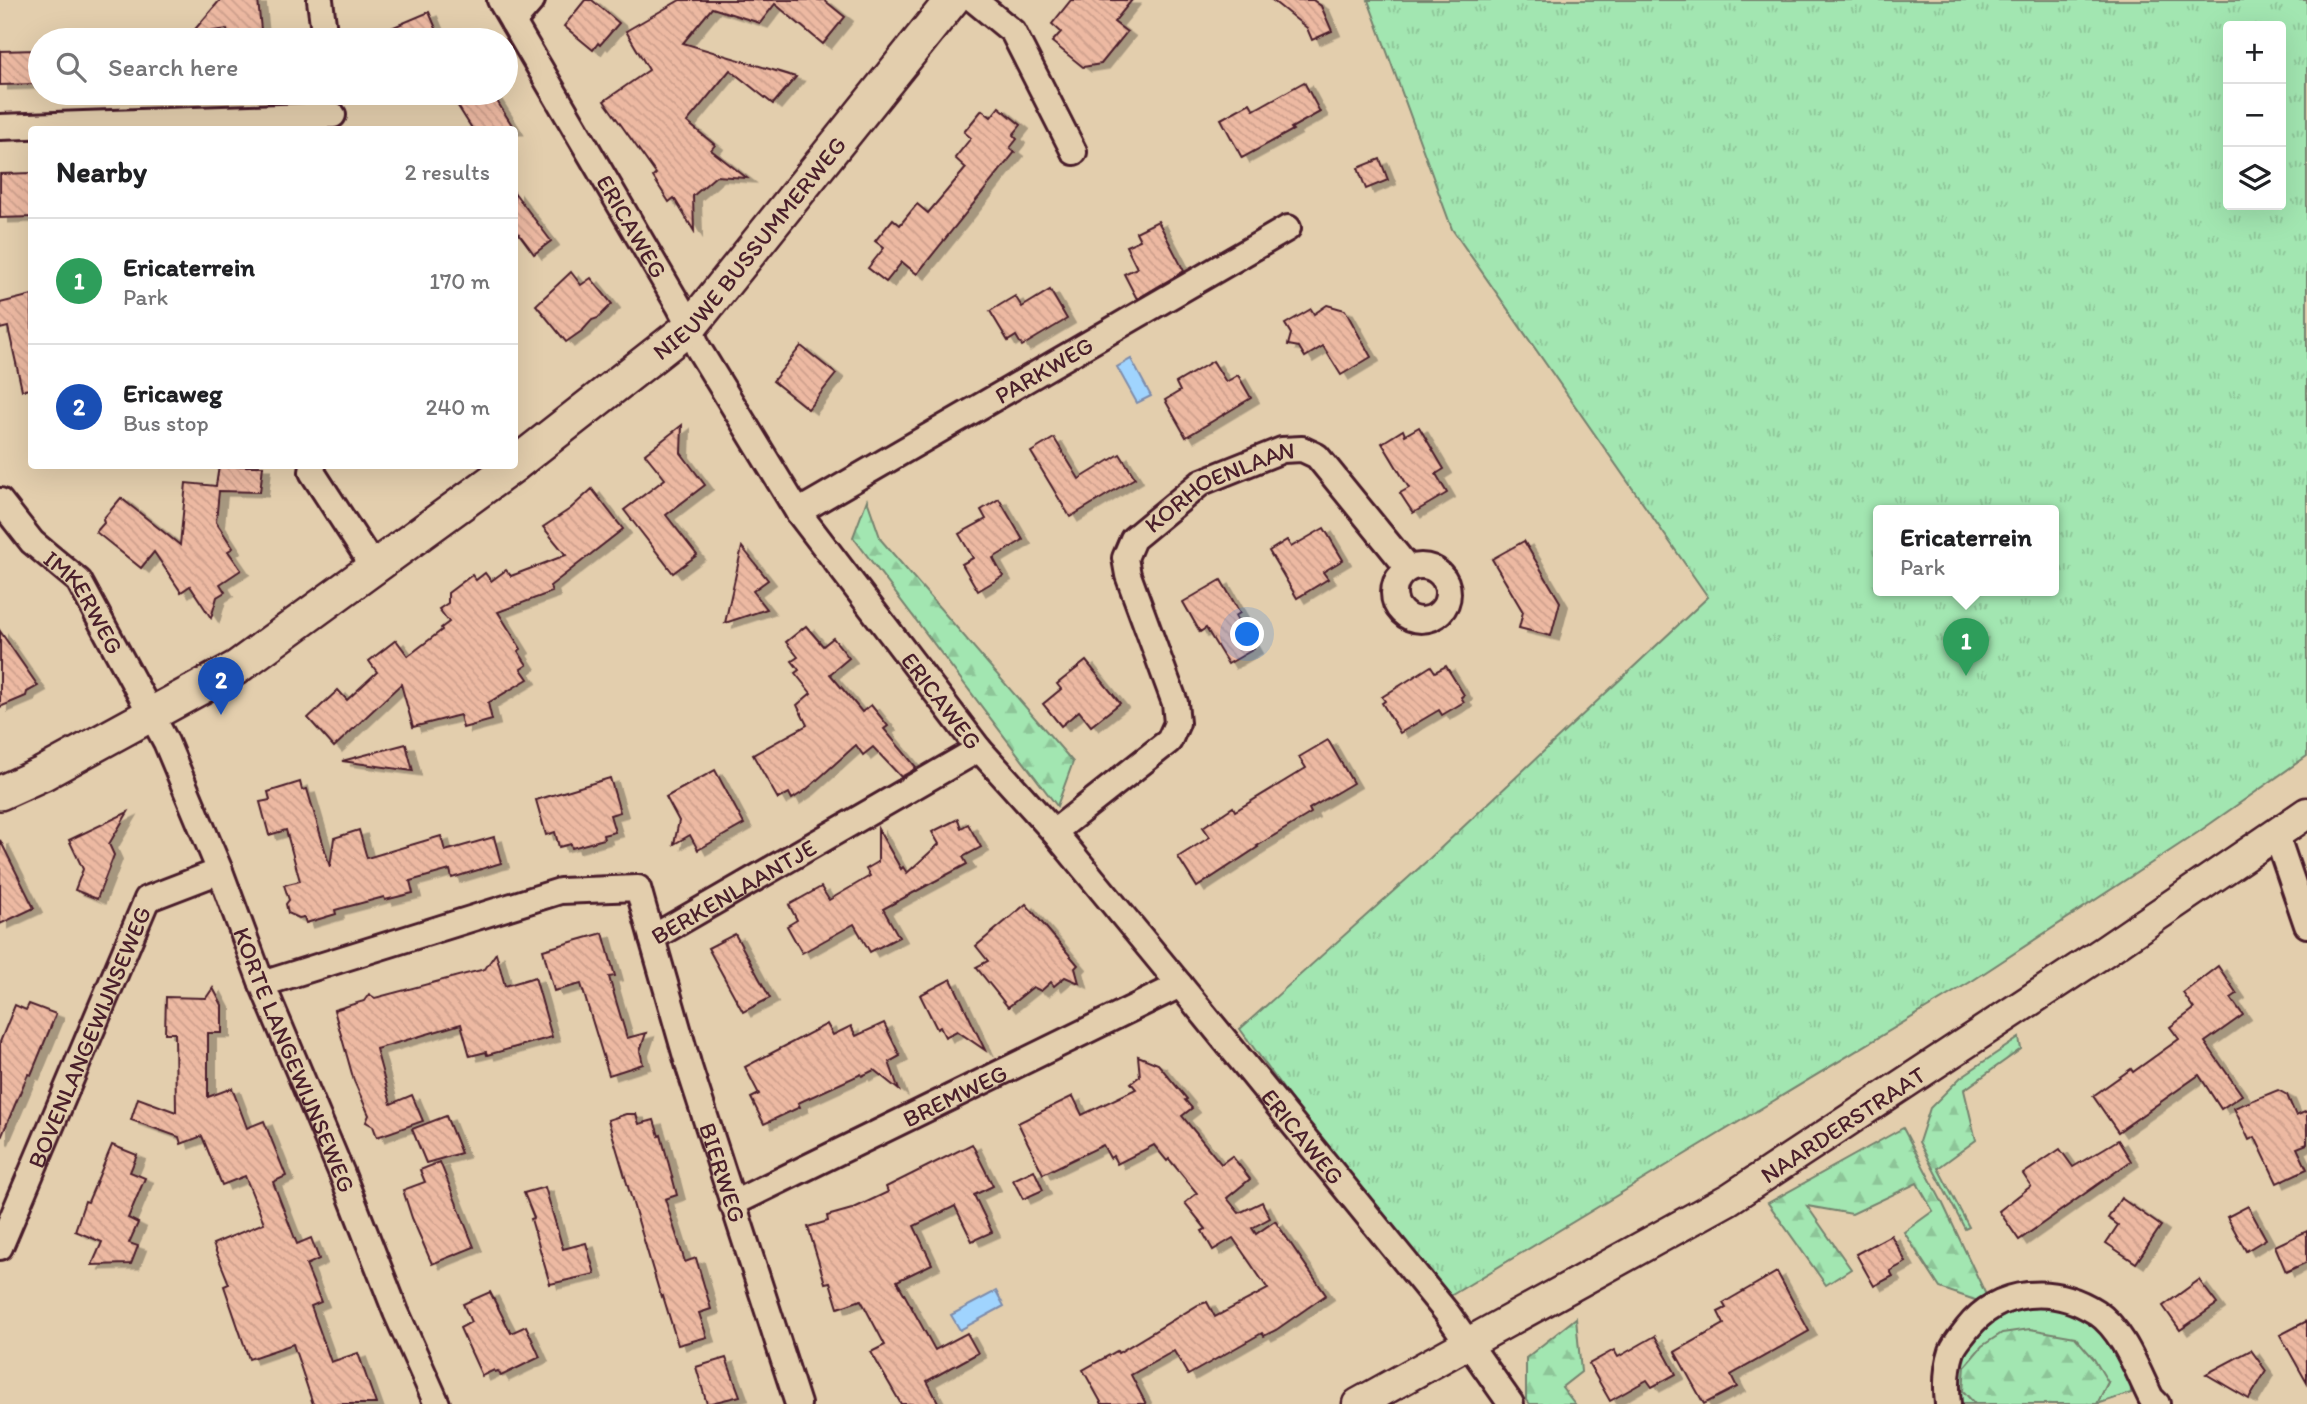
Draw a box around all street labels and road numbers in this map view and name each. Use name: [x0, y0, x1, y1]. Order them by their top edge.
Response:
street label: NIEUWE BUSSUMMERWEG: [646, 130, 852, 366]
street label: ERICAWEG: [591, 169, 674, 283]
street label: PARKWEG: [989, 330, 1098, 409]
street label: KORHOENLAAN: [1138, 435, 1295, 538]
street label: IMKERWEG: [38, 544, 130, 659]
street label: ERICAWEG: [896, 646, 988, 755]
street label: BERKENLAANTJE: [646, 832, 821, 950]
street label: BOVENLANGEWIJNSEWEG: [21, 902, 157, 1172]
street label: KORTE LANGEWIJNSEWEG: [228, 923, 362, 1197]
street label: BREMWEG: [898, 1057, 1012, 1133]
street label: NAARDERSTRAAT: [1755, 1059, 1931, 1189]
street label: ERICAWEG: [1255, 1082, 1351, 1190]
street label: BIERWEG: [693, 1119, 753, 1226]

